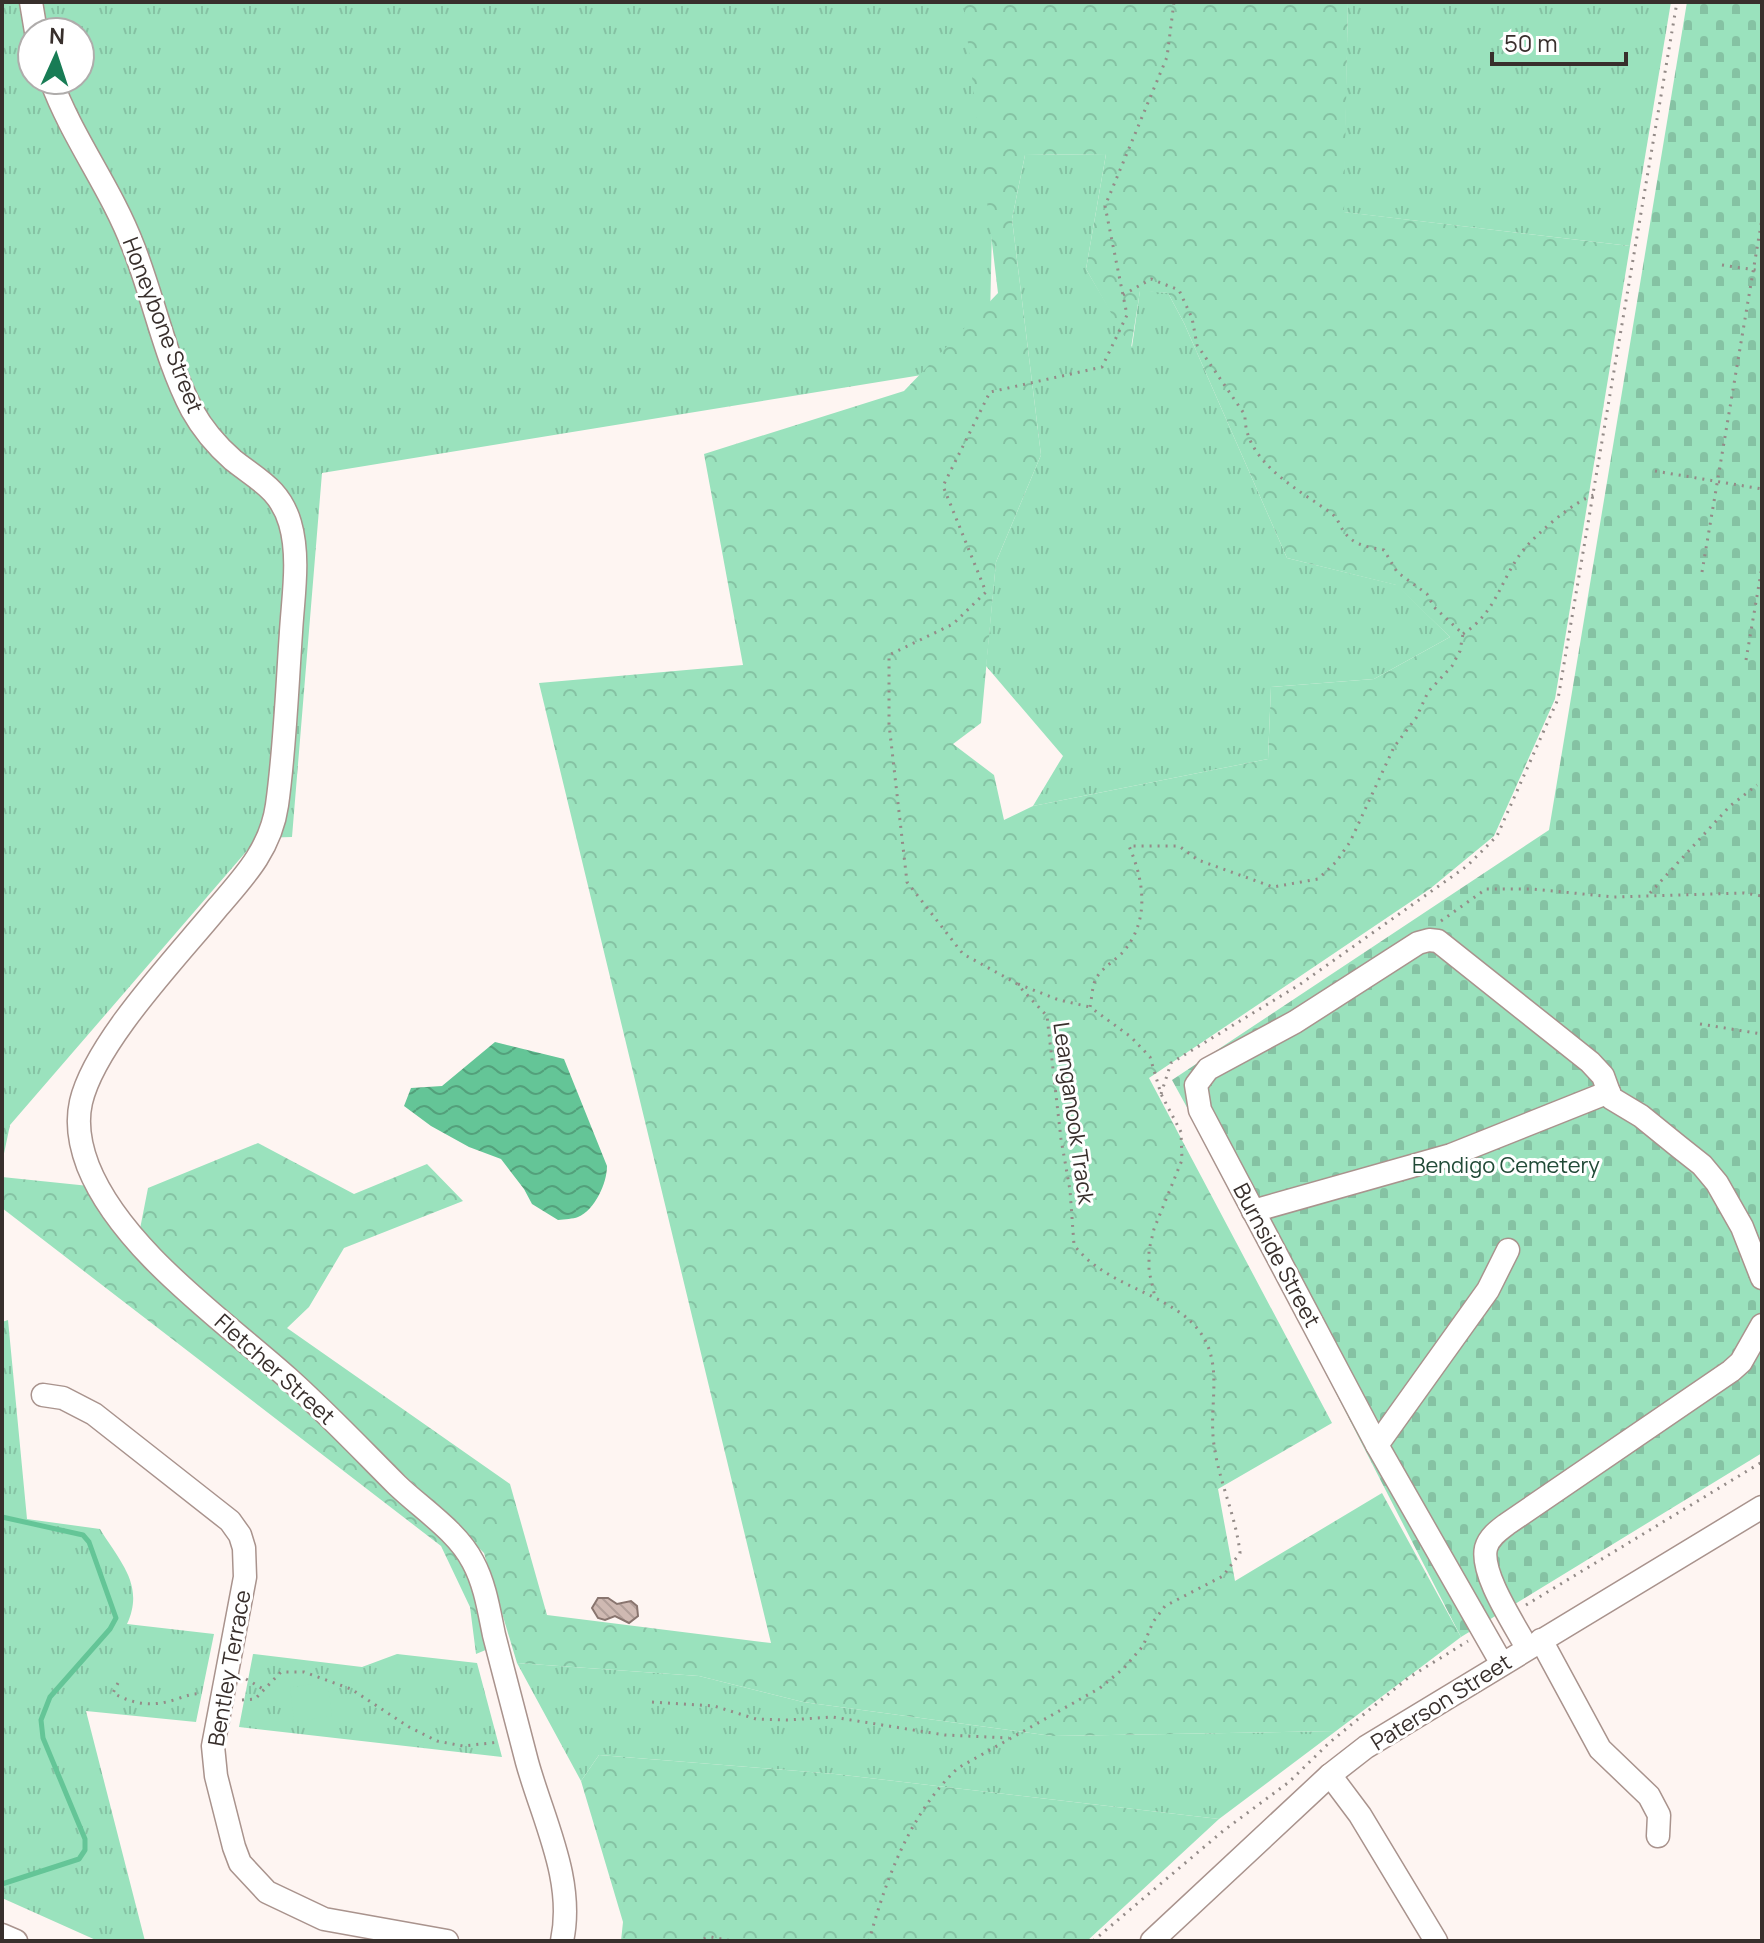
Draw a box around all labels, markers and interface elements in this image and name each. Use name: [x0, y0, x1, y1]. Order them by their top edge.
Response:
north arrow: [16, 16, 96, 96]
scale bar: [1492, 16, 1626, 66]
text: N: [48, 21, 66, 51]
text: 50 m: [1504, 26, 1558, 59]
street label: Honeybone Street: [116, 233, 210, 417]
street label: Leanganook Track: [1046, 1020, 1102, 1207]
park label: Bendigo Cemetery: [1412, 1150, 1600, 1180]
street label: Burnside Street: [1226, 1178, 1328, 1332]
street label: Fletcher Street: [208, 1307, 342, 1431]
street label: Bentley Terrace: [200, 1587, 258, 1749]
street label: Paterson Street: [1365, 1647, 1517, 1757]

